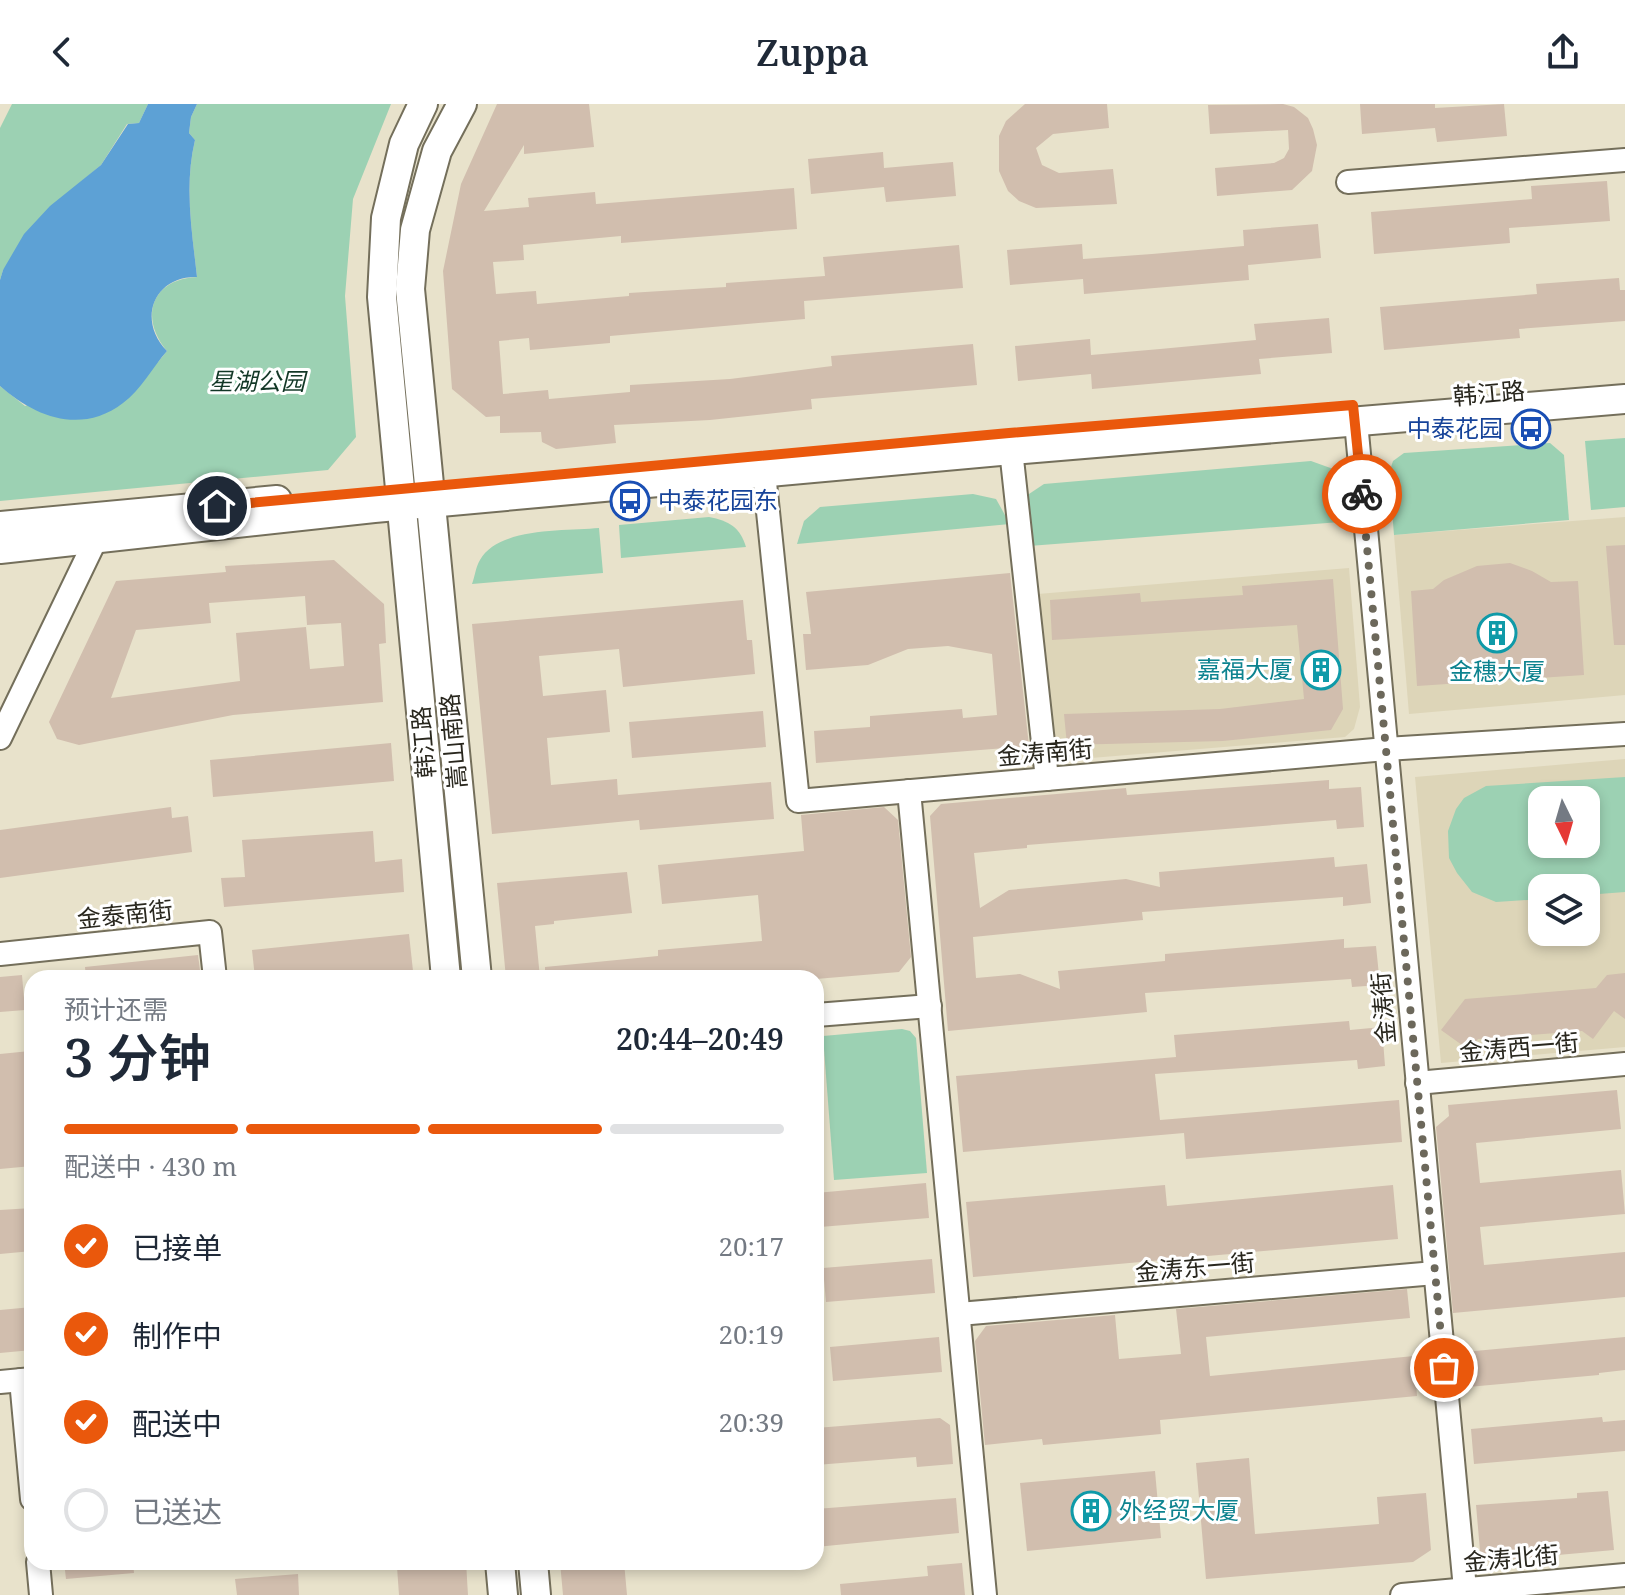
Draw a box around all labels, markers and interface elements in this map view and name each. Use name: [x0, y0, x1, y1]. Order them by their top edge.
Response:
text: Zuppa: [756, 28, 869, 77]
icon: back: [40, 30, 84, 74]
icon: share: [1541, 30, 1585, 74]
park label: 星湖公园: [209, 364, 308, 397]
street label: 韩江路: [1452, 373, 1526, 412]
bus stop icon: 中泰花园: [1510, 408, 1552, 450]
place label: 中泰花园: [1407, 411, 1503, 444]
courier: [1322, 454, 1402, 534]
pin: [183, 472, 251, 540]
icon: bike: [1340, 472, 1384, 516]
bus stop icon: 中泰花园东: [609, 480, 651, 522]
place label: 中泰花园东: [658, 483, 778, 516]
icon: home: [195, 484, 239, 528]
building icon: 金穗大厦: [1476, 612, 1518, 654]
building icon: 嘉福大厦: [1300, 649, 1342, 691]
place label: 嘉福大厦: [1197, 652, 1293, 685]
place label: 金穗大厦: [1449, 654, 1545, 687]
street label: 嵩山南路: [432, 692, 473, 790]
street label: 韩江路: [403, 705, 442, 779]
street label: 金涛南街: [996, 731, 1094, 772]
north arrow: [1528, 786, 1600, 858]
map controls: [1528, 786, 1600, 946]
button: layers: [1528, 874, 1600, 946]
street label: 金泰南街: [75, 892, 174, 935]
street label: 金涛街: [1363, 971, 1402, 1045]
text: 预计还需: [64, 991, 168, 1027]
text: 20:44–20:49: [616, 1018, 784, 1059]
text: 3 分钟: [64, 1021, 211, 1092]
street label: 金涛西一街: [1458, 1025, 1580, 1068]
text: 配送中 · 430 m: [64, 1148, 237, 1184]
icon: check: [64, 1224, 108, 1268]
text: 已接单: [132, 1227, 222, 1268]
text: 20:17: [718, 1228, 784, 1264]
street label: 金涛东一街: [1134, 1245, 1256, 1288]
icon: check: [64, 1312, 108, 1356]
text: 制作中: [132, 1315, 222, 1356]
text: 20:19: [718, 1316, 784, 1352]
pin: [1410, 1334, 1478, 1402]
icon: bag: [1422, 1346, 1466, 1390]
icon: check: [64, 1400, 108, 1444]
text: 配送中: [132, 1403, 222, 1444]
text: 20:39: [718, 1404, 784, 1440]
building icon: 外经贸大厦: [1070, 1490, 1112, 1532]
text: 已送达: [132, 1491, 222, 1532]
place label: 外经贸大厦: [1119, 1493, 1239, 1526]
street label: 金涛北街: [1462, 1537, 1560, 1578]

